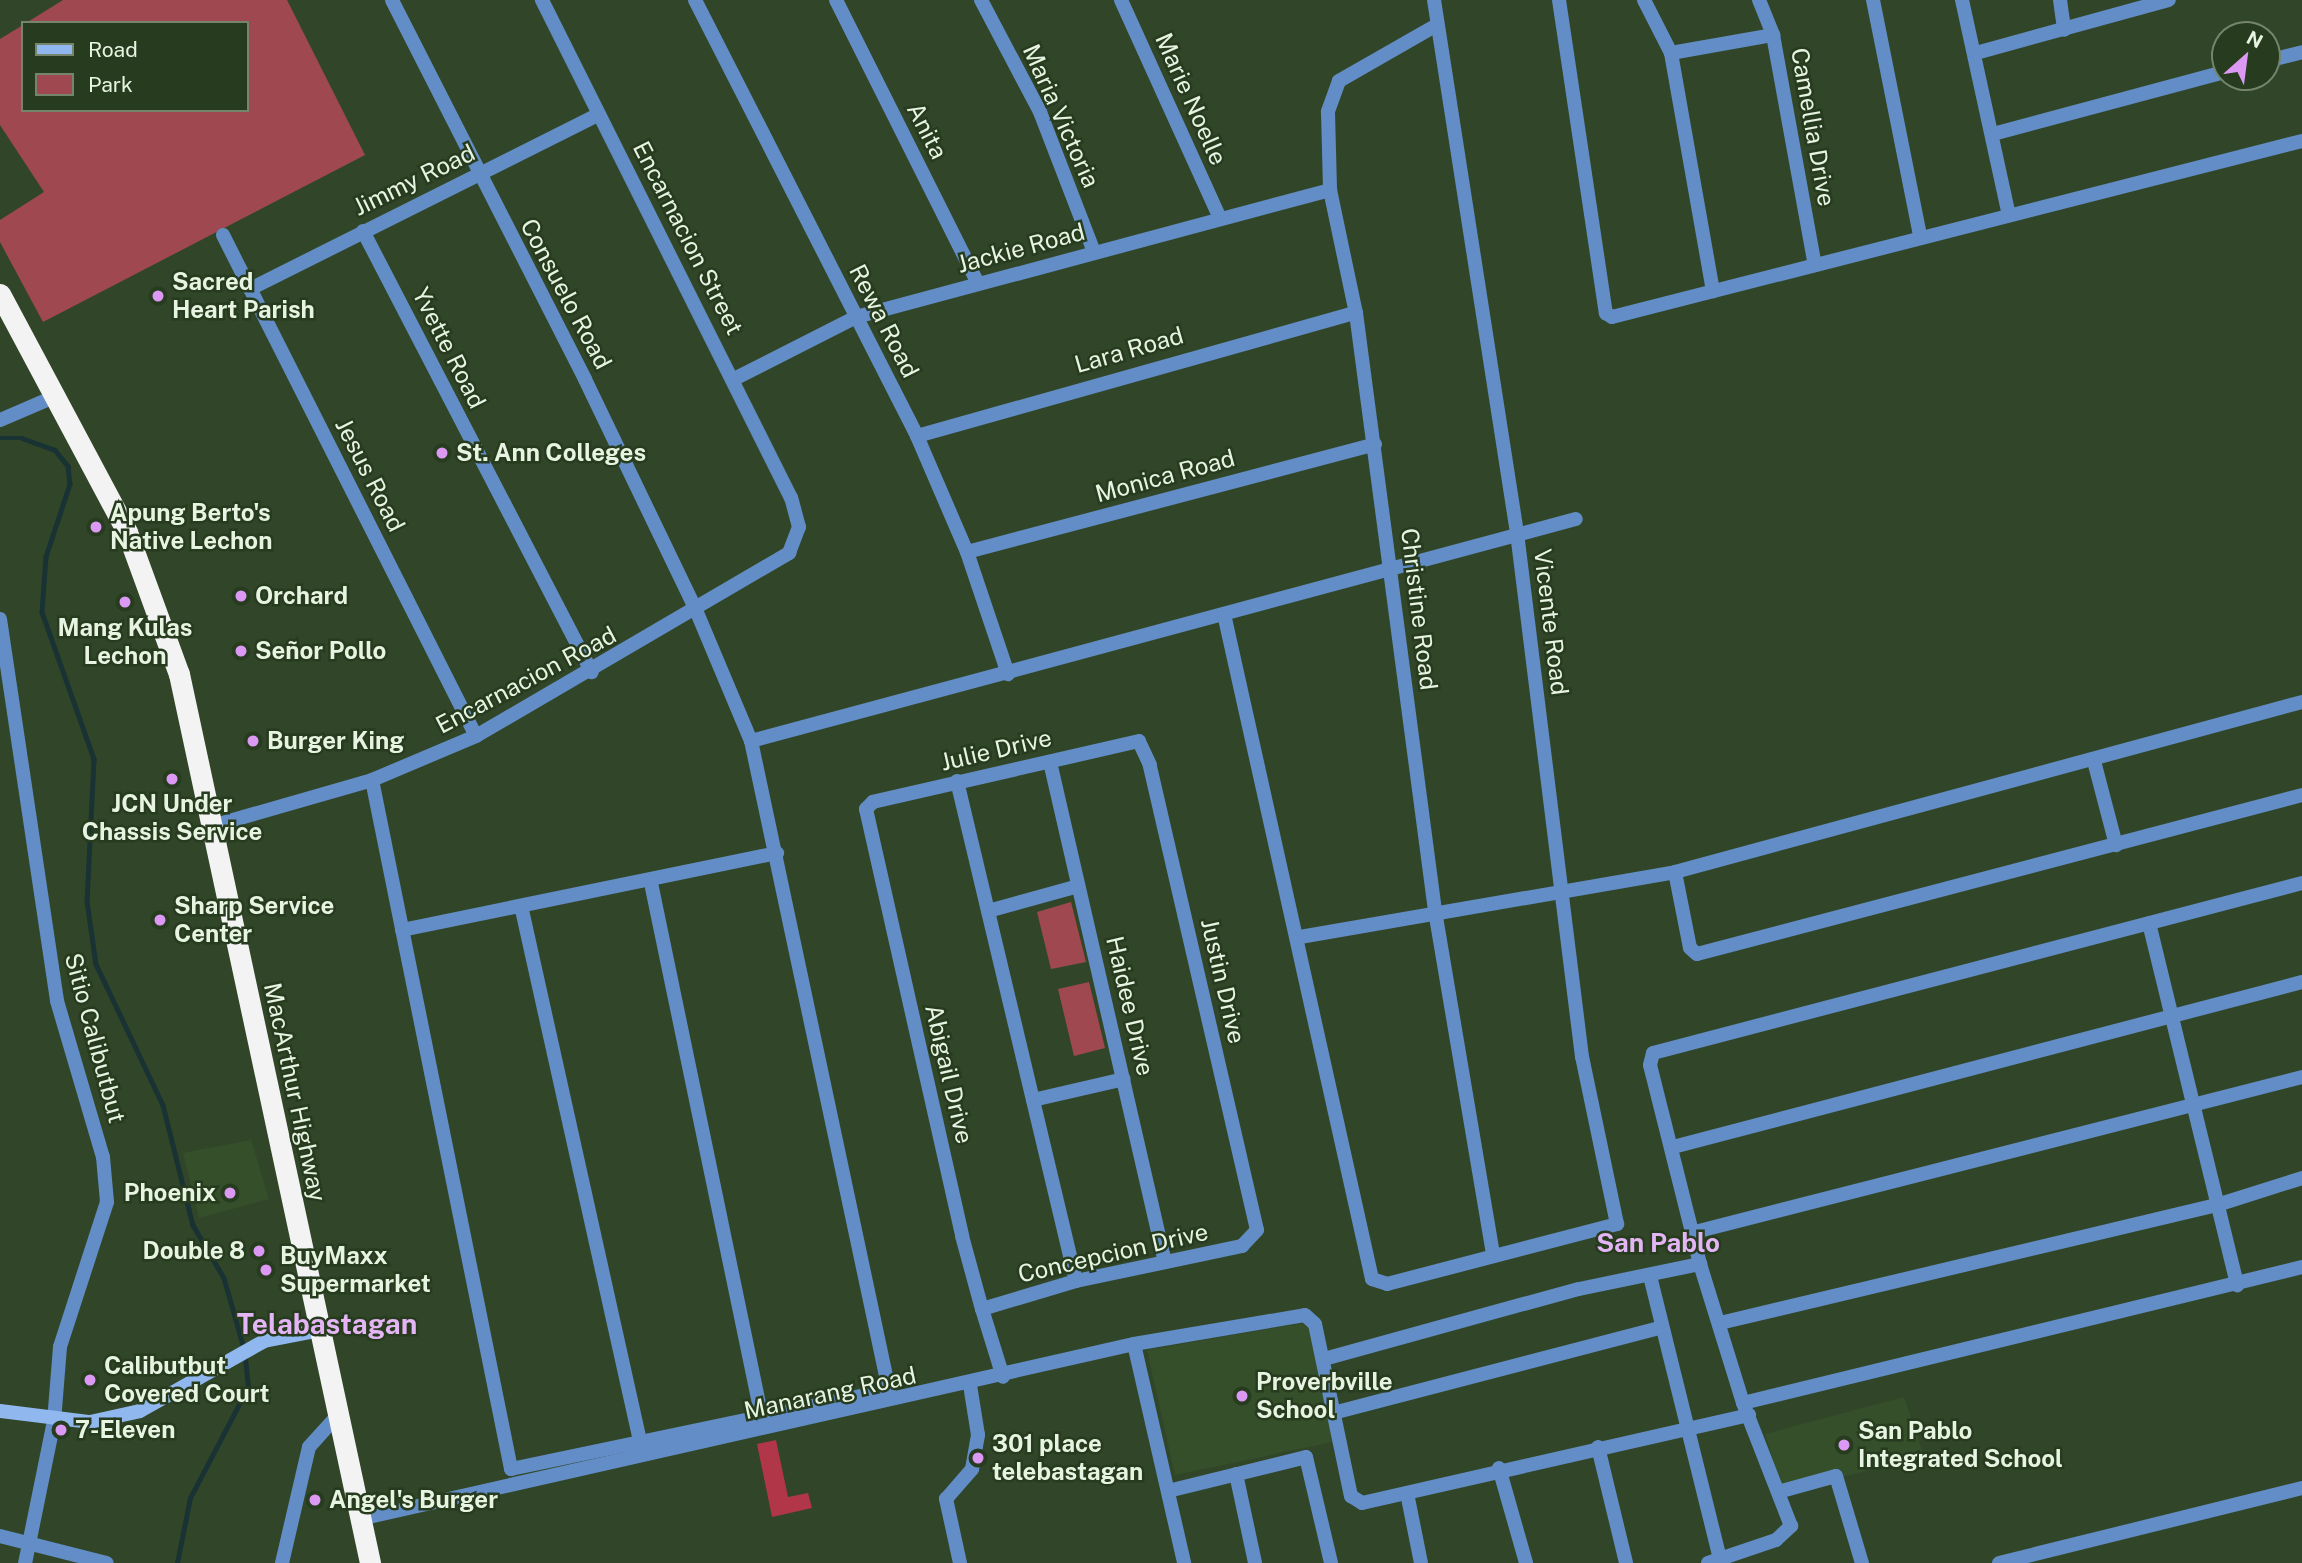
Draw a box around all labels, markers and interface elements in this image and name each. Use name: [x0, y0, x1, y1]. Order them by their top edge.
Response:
legend: [21, 21, 248, 112]
north arrow: [2211, 21, 2281, 91]
text: N: [2243, 26, 2267, 52]
street label: Marie Noelle: [1149, 29, 1233, 169]
text: Road: [88, 37, 138, 62]
street label: Maria Victoria: [1016, 40, 1106, 192]
street label: Camellia Drive: [1785, 45, 1841, 209]
text: Park: [88, 72, 133, 97]
street label: Anita: [901, 98, 953, 164]
street label: Encarnacion Street: [627, 136, 749, 340]
street label: Jimmy Road: [348, 138, 480, 222]
street label: Consuelo Road: [514, 214, 618, 374]
street label: Jackie Road: [954, 217, 1088, 279]
street label: Rewa Road: [843, 259, 925, 383]
place label: Sacred Heart Parish: [172, 268, 315, 324]
street label: Yvette Road: [406, 283, 492, 413]
marker: Sacred Heart Parish: [150, 288, 166, 304]
street label: Lara Road: [1071, 321, 1187, 379]
street label: Jesus Road: [329, 413, 411, 537]
place label: St. Ann Colleges: [456, 439, 646, 467]
street label: Monica Road: [1092, 444, 1238, 508]
marker: St. Ann Colleges: [434, 445, 450, 461]
place label: Apung Berto's Native Lechon: [110, 499, 272, 555]
marker: Apung Berto's Native Lechon: [88, 519, 104, 535]
street label: Christine Road: [1395, 526, 1443, 692]
street label: Vicente Road: [1528, 547, 1574, 697]
place label: Orchard: [255, 582, 348, 610]
marker: Orchard: [233, 588, 249, 604]
marker: Mang Kulas Lechon: [117, 594, 133, 610]
place label: Mang Kulas Lechon: [58, 614, 192, 670]
street label: Encarnacion Road: [431, 620, 621, 740]
place label: Señor Pollo: [255, 637, 386, 665]
marker: Señor Pollo: [233, 643, 249, 659]
street label: Julie Drive: [938, 723, 1054, 777]
place label: Burger King: [267, 727, 404, 755]
marker: Burger King: [245, 733, 261, 749]
marker: JCN Under Chassis Service: [164, 771, 180, 787]
place label: JCN Under Chassis Service: [82, 790, 262, 846]
place label: Sharp Service Center: [174, 892, 335, 948]
marker: Sharp Service Center: [152, 912, 168, 928]
street label: Justin Drive: [1195, 916, 1251, 1046]
street label: Haidee Drive: [1100, 933, 1160, 1079]
street label: Sitio Calibutbut: [58, 950, 132, 1126]
street label: MacArthur Highway: [258, 980, 332, 1204]
street label: Abigail Drive: [919, 1002, 979, 1146]
place label: Phoenix: [124, 1179, 216, 1207]
marker: Phoenix: [222, 1185, 238, 1201]
street label: Concepcion Drive: [1015, 1217, 1211, 1289]
district label: San Pablo: [1596, 1227, 1720, 1259]
place label: Double 8: [143, 1237, 245, 1265]
place label: BuyMaxx Supermarket: [280, 1242, 431, 1298]
marker: Double 8: [251, 1243, 267, 1259]
marker: BuyMaxx Supermarket: [258, 1262, 274, 1278]
district label: Telabastagan: [237, 1307, 417, 1341]
place label: Calibutbut Covered Court: [104, 1352, 270, 1408]
street label: Manarang Road: [741, 1361, 919, 1425]
place label: Proverbville School: [1256, 1368, 1393, 1424]
marker: Calibutbut Covered Court: [82, 1372, 98, 1388]
marker: Proverbville School: [1234, 1388, 1250, 1404]
place label: 7-Eleven: [75, 1416, 175, 1444]
place label: San Pablo Integrated School: [1858, 1417, 2063, 1473]
marker: 7-Eleven: [53, 1422, 69, 1438]
place label: 301 place telebastagan: [992, 1430, 1143, 1486]
marker: San Pablo Integrated School: [1836, 1437, 1852, 1453]
marker: 301 place telebastagan: [970, 1450, 986, 1466]
place label: Angel's Burger: [329, 1486, 498, 1514]
marker: Angel's Burger: [307, 1492, 323, 1508]

